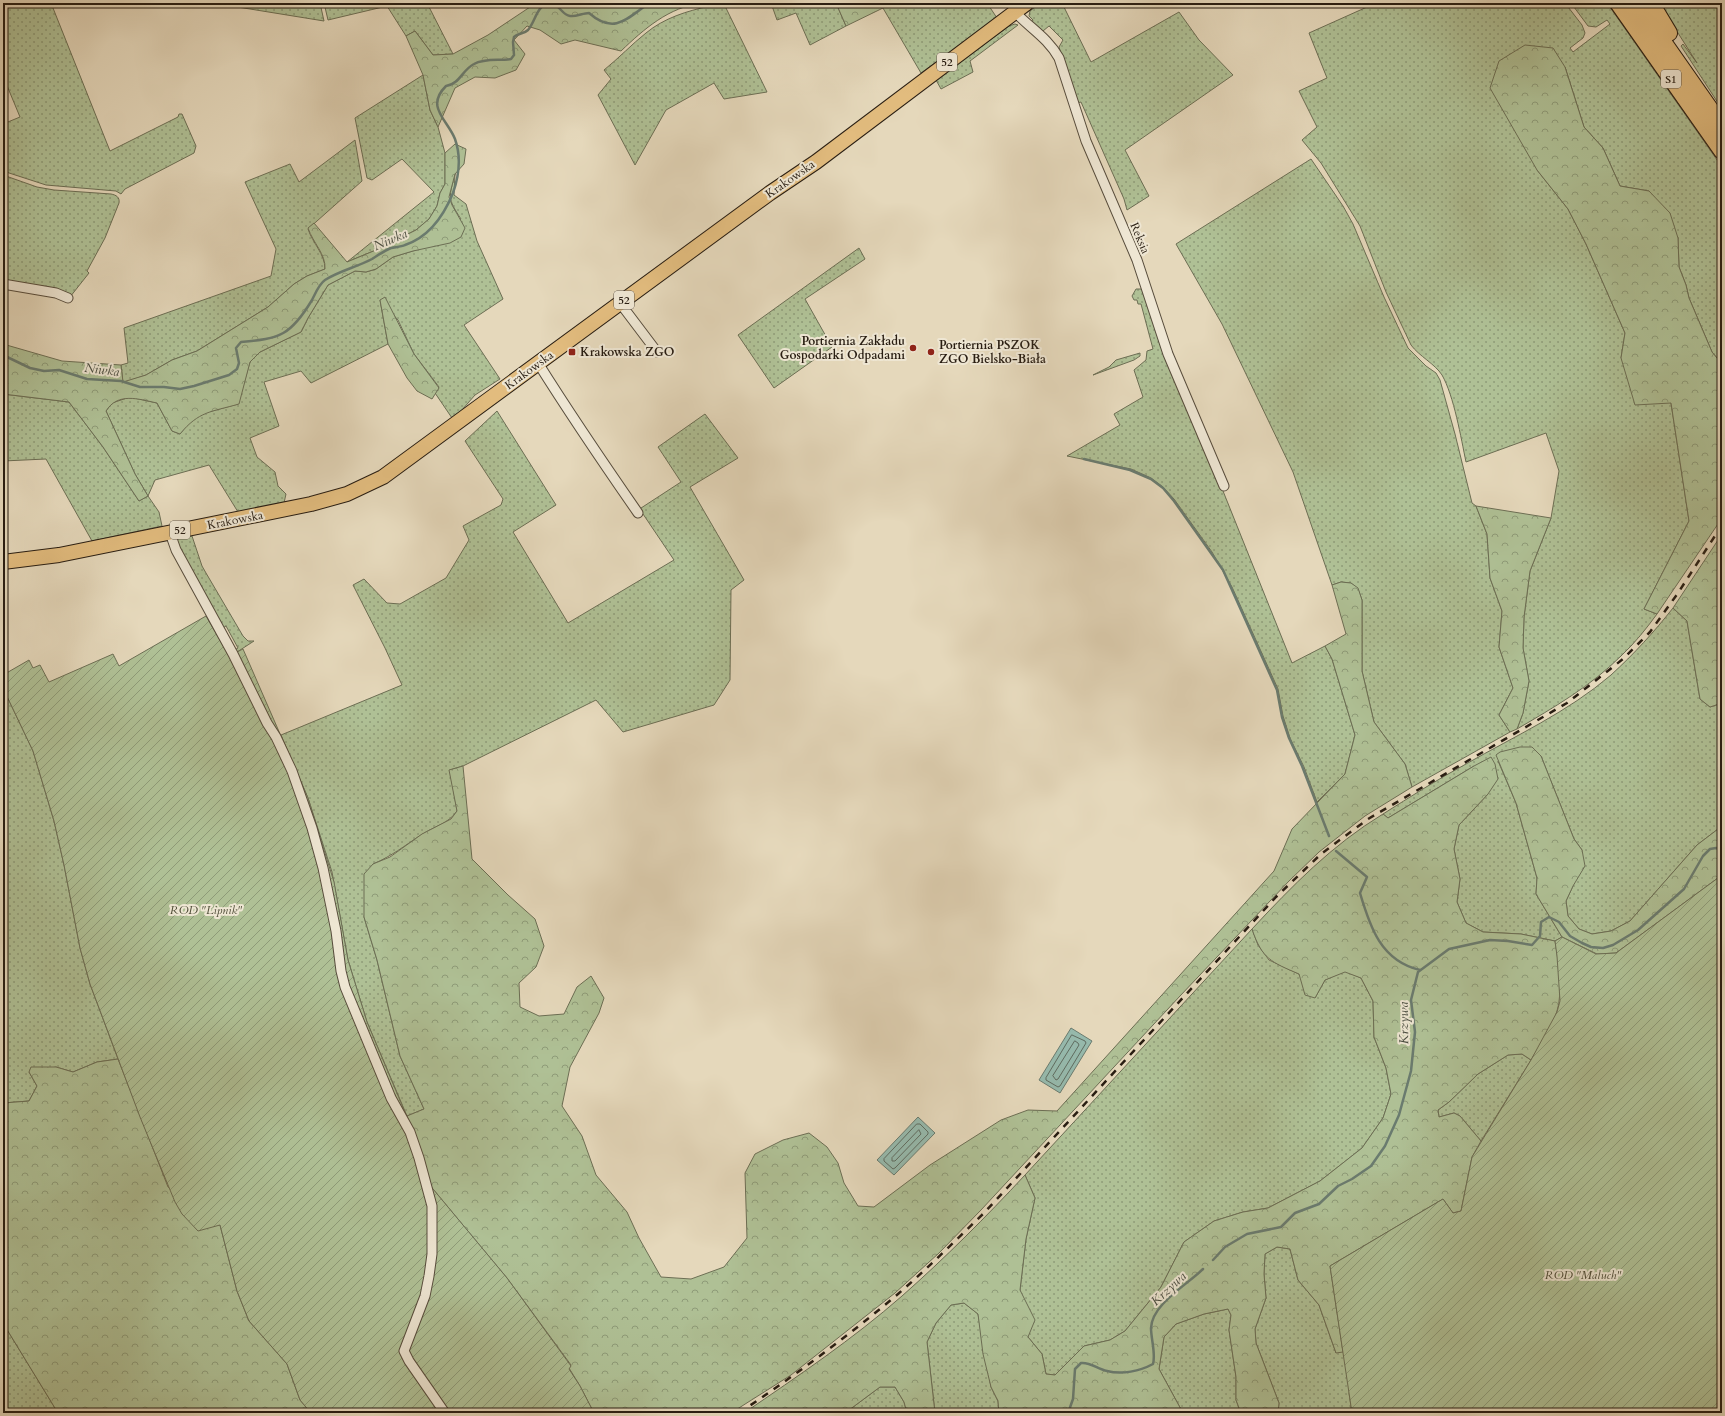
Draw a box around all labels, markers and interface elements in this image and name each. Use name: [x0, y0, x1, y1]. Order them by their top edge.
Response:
road number: 52: [937, 53, 957, 71]
road number: S1: [1661, 70, 1681, 88]
street label: Krakowska: [762, 156, 818, 202]
street label: Reksia: [1126, 220, 1154, 257]
water label: Niwka: [371, 225, 410, 255]
road number: 52: [614, 291, 634, 309]
place label: Portiernia Zakładu Gospodarki Odpadami: [780, 333, 905, 363]
place label: Portiernia PSZOK ZGO Bielsko-Biała: [939, 337, 1046, 367]
marker: Portiernia Zakładu Gospodarki Odpadami: [908, 343, 918, 353]
place label: Krakowska ZGO: [580, 344, 675, 360]
street label: Krakowska: [501, 346, 557, 393]
marker: Krakowska ZGO: [567, 347, 577, 357]
marker: Portiernia PSZOK ZGO Bielsko-Biała: [926, 347, 936, 357]
water label: Niwka: [83, 359, 121, 381]
street label: Krakowska: [206, 507, 265, 533]
road number: 52: [170, 521, 190, 539]
park label: ROD "Lipnik": [170, 902, 242, 918]
water label: Krzywa: [1395, 1001, 1413, 1044]
park label: ROD "Maluch": [1545, 1267, 1621, 1283]
water label: Krzywa: [1147, 1268, 1190, 1310]

